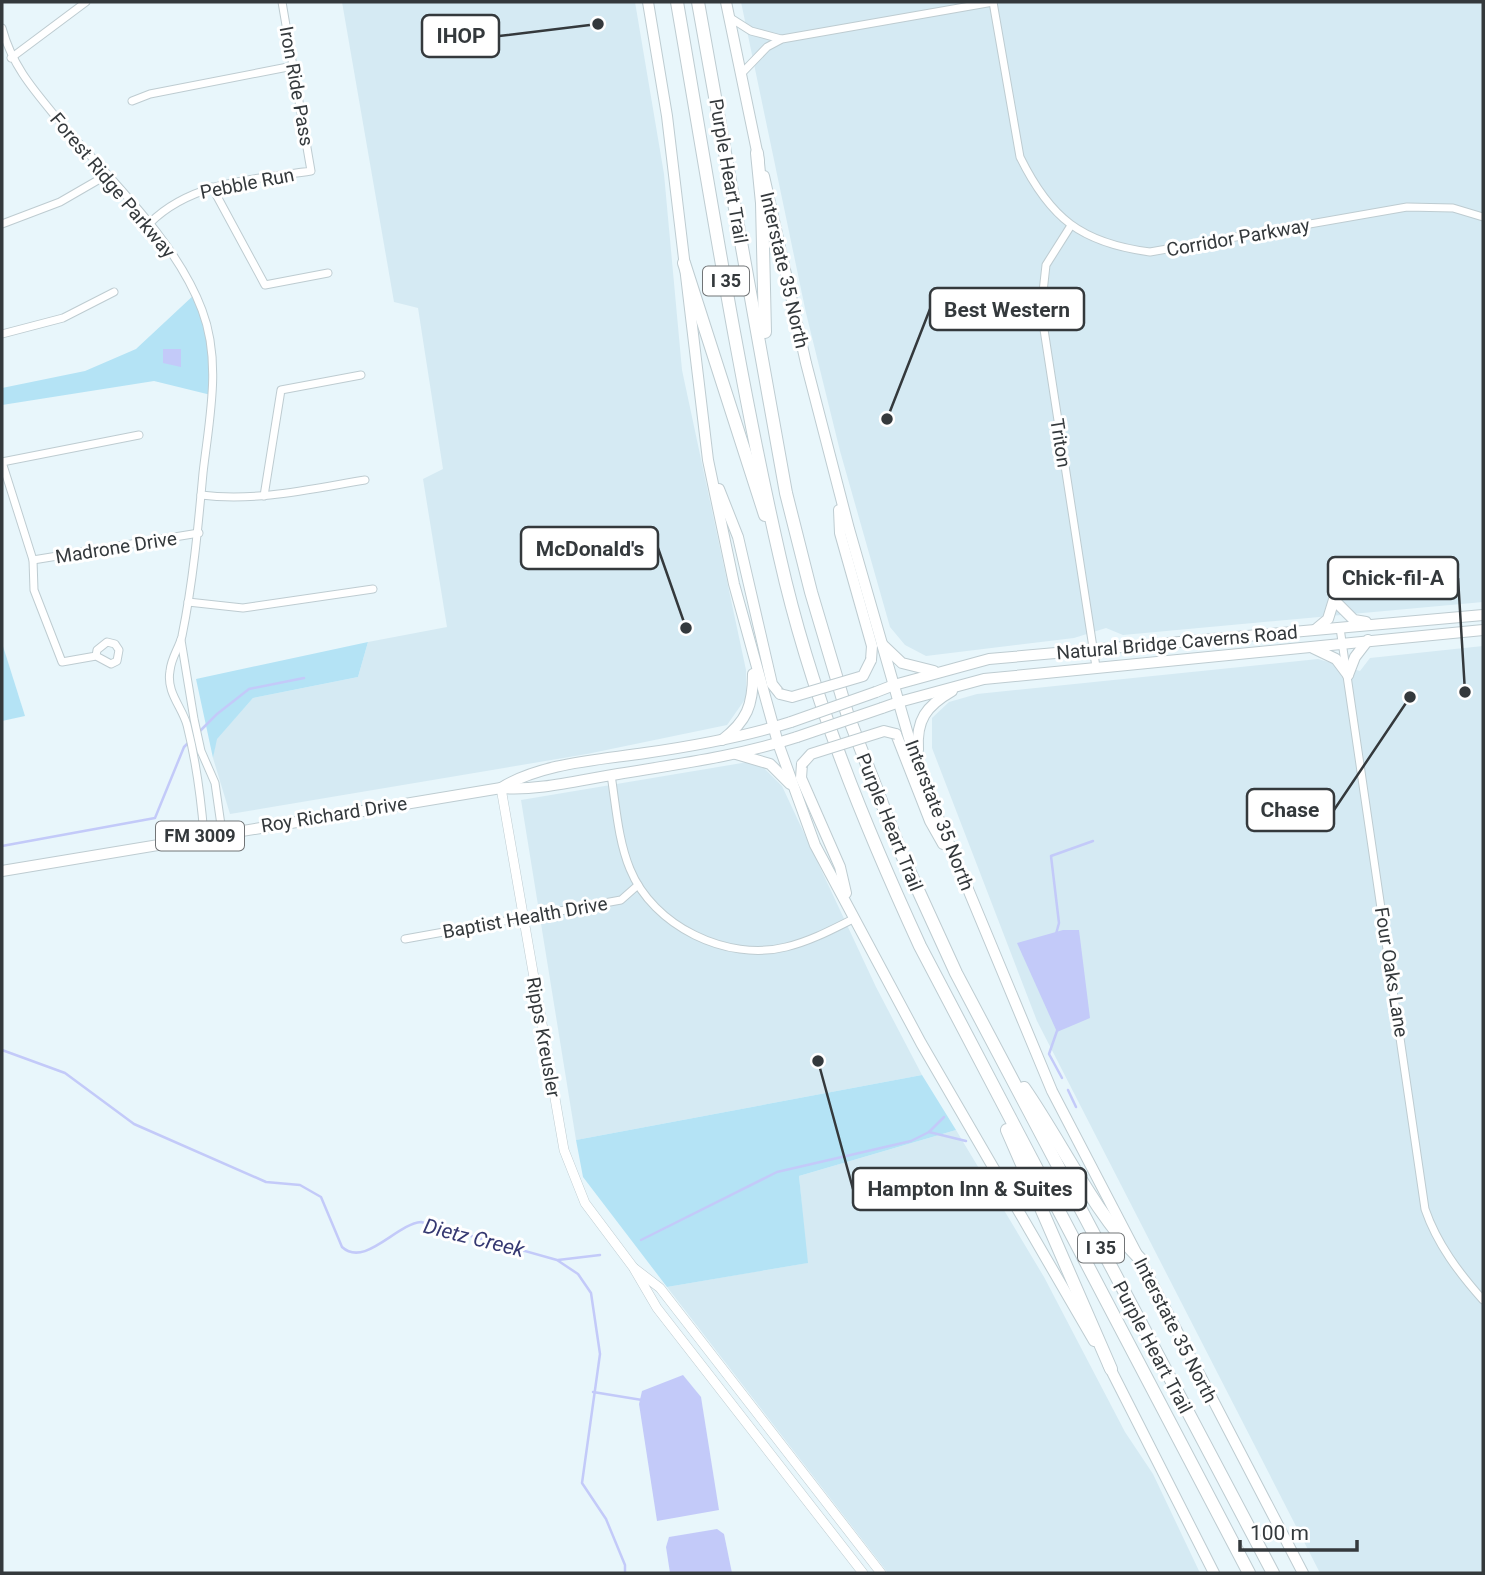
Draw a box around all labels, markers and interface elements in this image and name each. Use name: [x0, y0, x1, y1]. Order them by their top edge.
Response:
callout: IHOP: [422, 15, 499, 57]
street label: Iron Ride Pass: [275, 24, 318, 148]
text: IHOP: [437, 24, 485, 48]
street label: Purple Heart Trail: [704, 97, 753, 245]
street label: Forest Ridge Parkway: [45, 108, 180, 263]
street label: Pebble Run: [198, 163, 296, 204]
street label: Interstate 35 North: [755, 190, 814, 351]
street label: Corridor Parkway: [1165, 214, 1312, 261]
road number: I 35: [703, 267, 749, 296]
callout: Best Western: [930, 288, 1084, 330]
text: Best Western: [944, 298, 1070, 322]
street label: Triton: [1045, 417, 1076, 469]
street label: Madrone Drive: [54, 527, 178, 568]
callout: McDonald's: [521, 527, 658, 569]
text: McDonald's: [536, 537, 644, 561]
callout: Chick-fil-A: [1328, 557, 1458, 599]
text: Chick-fil-A: [1342, 566, 1445, 590]
street label: Natural Bridge Caverns Road: [1055, 620, 1299, 665]
street label: Interstate 35 North: [900, 736, 979, 894]
street label: Purple Heart Trail: [851, 750, 928, 894]
callout: Chase: [1247, 789, 1334, 831]
street label: Roy Richard Drive: [259, 792, 409, 837]
text: Chase: [1261, 798, 1319, 822]
road number: FM 3009: [156, 822, 244, 850]
street label: Baptist Health Drive: [441, 892, 609, 943]
street label: Four Oaks Lane: [1370, 905, 1413, 1039]
street label: Ripps Kreusler: [522, 975, 566, 1100]
callout: Hampton Inn & Suites: [853, 1168, 1086, 1210]
text: Hampton Inn & Suites: [867, 1177, 1073, 1201]
water label: Dietz Creek: [421, 1214, 527, 1262]
road number: I 35: [1078, 1233, 1124, 1262]
street label: Interstate 35 North: [1129, 1254, 1222, 1407]
street label: Purple Heart Trail: [1108, 1277, 1197, 1417]
scale bar: [1240, 1508, 1357, 1552]
text: 100 m: [1250, 1521, 1309, 1545]

